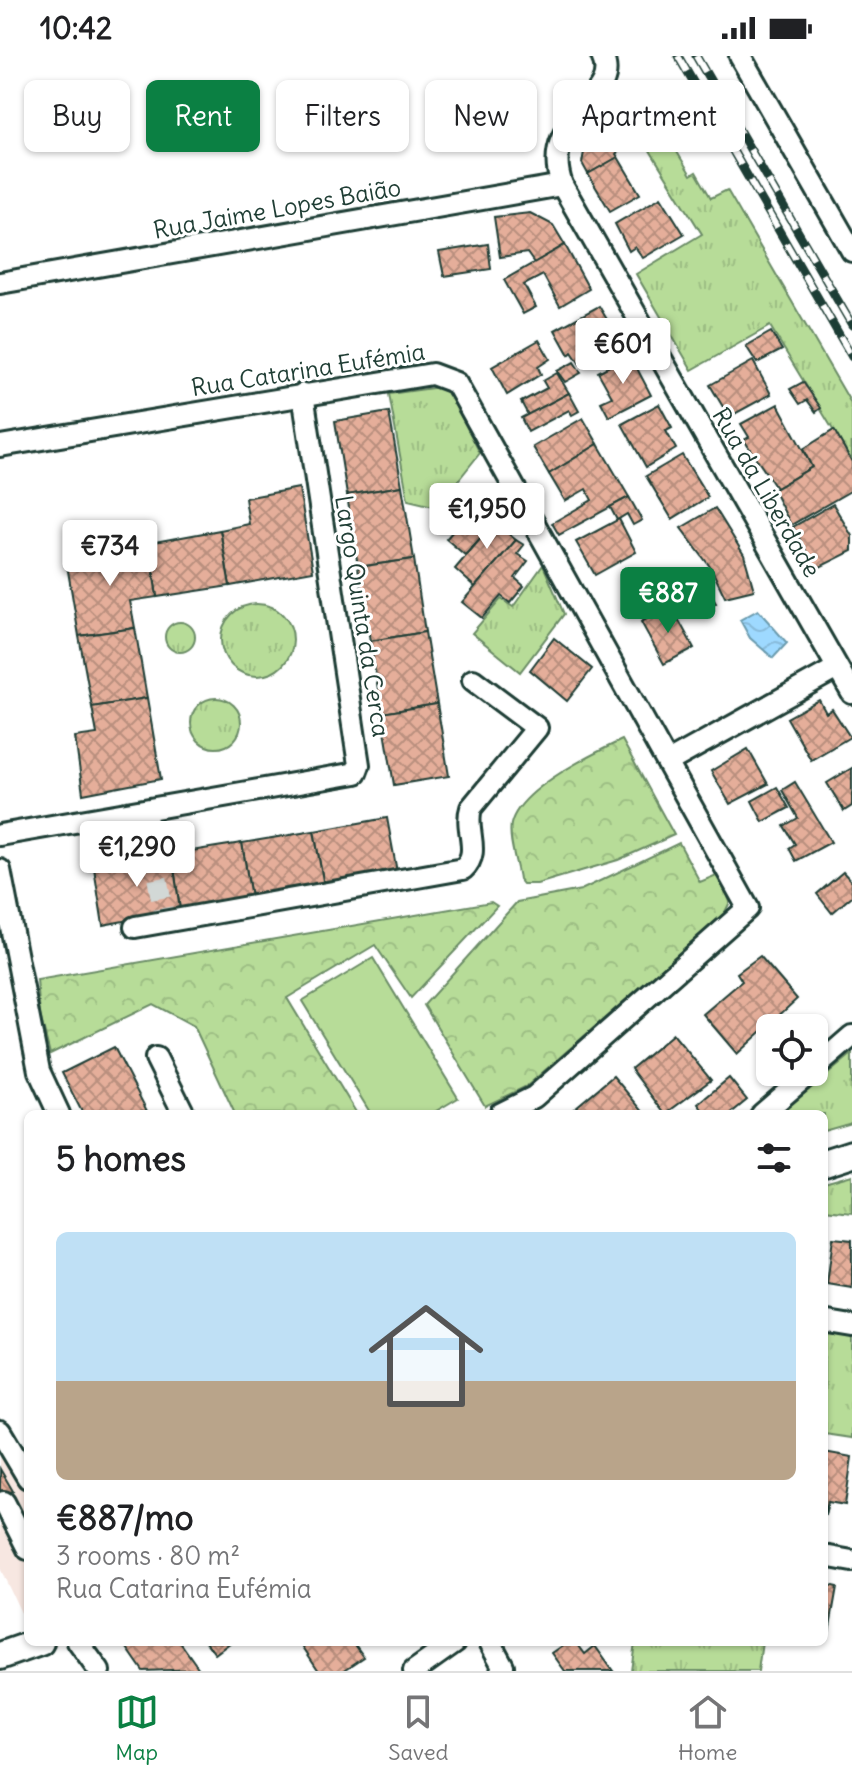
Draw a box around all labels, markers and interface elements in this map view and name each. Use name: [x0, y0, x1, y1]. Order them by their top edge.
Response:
text: 10:42: [40, 9, 112, 47]
chip: Buy: [24, 80, 130, 152]
chip: Rent: [146, 80, 260, 152]
chip: Filters: [276, 80, 409, 152]
chip: New: [425, 80, 537, 152]
chip: Apartment: [553, 80, 745, 152]
street label: Rua Jaime Lopes Baião: [151, 171, 403, 245]
pin: €601: [576, 318, 670, 386]
text: €601: [593, 327, 653, 360]
street label: Rua Catarina Eufémia: [189, 336, 427, 402]
street label: Rua da Liberdade: [706, 402, 828, 582]
pin: €1,950: [422, 483, 552, 551]
text: €1,950: [447, 492, 527, 525]
street label: Largo Quinta da Cerca: [329, 493, 397, 739]
pin: €734: [63, 520, 157, 588]
text: €734: [80, 529, 140, 562]
pin: €887: [621, 567, 715, 635]
text: €887: [638, 576, 698, 609]
pin: €1,290: [72, 821, 202, 889]
text: €1,290: [98, 830, 176, 863]
map controls: [756, 1014, 828, 1086]
button: locate: [756, 1014, 828, 1086]
icon: filters: [752, 1136, 796, 1180]
text: 5 homes: [56, 1137, 186, 1180]
icon: home: [354, 1284, 498, 1428]
text: €887/mo: [56, 1496, 194, 1539]
text: 3 rooms · 80 m²: [56, 1539, 240, 1572]
text: Rua Catarina Eufémia: [56, 1572, 312, 1605]
tab: Map: [115, 1690, 159, 1766]
tab: Saved: [388, 1690, 448, 1766]
tab: Home: [678, 1690, 737, 1766]

